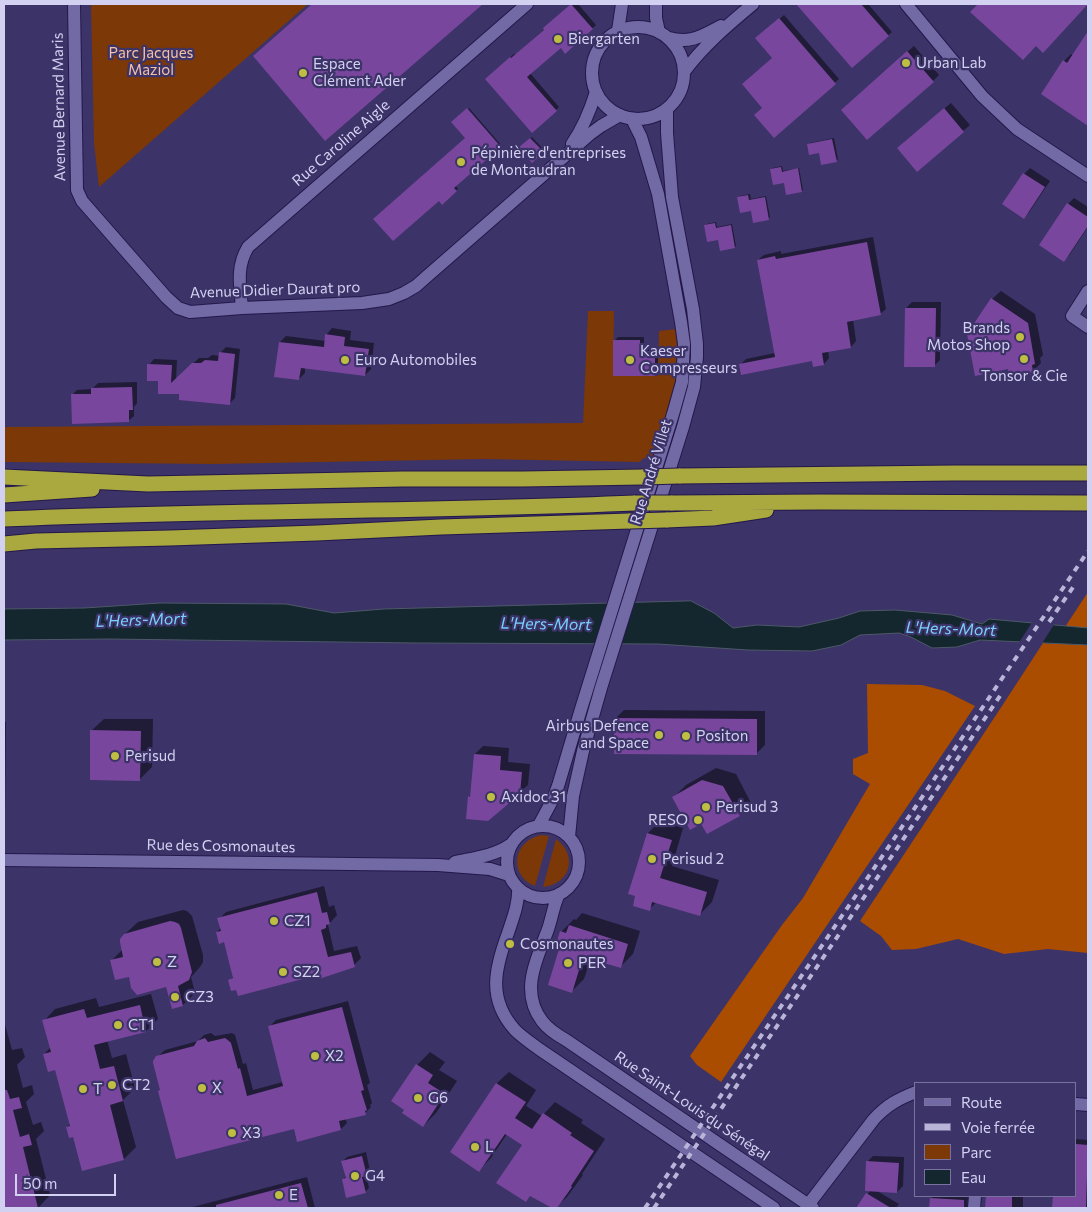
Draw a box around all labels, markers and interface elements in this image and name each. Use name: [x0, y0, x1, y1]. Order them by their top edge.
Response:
place label: Biergarten: [568, 30, 640, 48]
street label: Avenue Bernard Maris: [49, 32, 69, 182]
marker: Biergarten: [552, 33, 564, 45]
park label: Parc Jacques Maziol: [109, 44, 193, 79]
place label: Urban Lab: [916, 54, 986, 72]
place label: Espace Clément Ader: [313, 55, 406, 90]
marker: Urban Lab: [900, 57, 912, 69]
marker: Espace Clément Ader: [297, 67, 309, 79]
street label: Rue Caroline Aigle: [289, 96, 393, 190]
place label: Pépinière d'entreprises de Montaudran: [471, 144, 626, 179]
marker: Pépinière d'entreprises de Montaudran: [455, 156, 467, 168]
street label: Avenue Didier Daurat pro: [189, 278, 361, 302]
place label: Brands Motos Shop: [927, 319, 1010, 354]
marker: Brands Motos Shop: [1014, 331, 1026, 343]
place label: Kaeser Compresseurs: [640, 342, 737, 377]
place label: Euro Automobiles: [355, 351, 477, 369]
marker: Tonsor & Cie: [1018, 353, 1030, 365]
marker: Euro Automobiles: [339, 354, 351, 366]
marker: Kaeser Compresseurs: [624, 354, 636, 366]
place label: Tonsor & Cie: [981, 367, 1067, 385]
street label: Rue André Villet: [626, 417, 676, 527]
water label: L'Hers-Mort: [95, 609, 187, 631]
water label: L'Hers-Mort: [500, 614, 592, 634]
water label: L'Hers-Mort: [905, 618, 997, 640]
place label: Airbus Defence and Space: [546, 717, 649, 752]
place label: Positon: [696, 727, 748, 745]
marker: Airbus Defence and Space: [653, 729, 665, 741]
marker: Positon: [680, 730, 692, 742]
place label: Perisud: [125, 747, 176, 765]
marker: Perisud: [109, 750, 121, 762]
place label: Axidoc 31: [501, 788, 566, 806]
marker: Axidoc 31: [485, 791, 497, 803]
place label: Perisud 3: [716, 798, 778, 816]
marker: Perisud 3: [700, 801, 712, 813]
place label: RESO: [648, 811, 688, 829]
marker: RESO: [692, 814, 704, 826]
street label: Rue des Cosmonautes: [146, 836, 296, 856]
place label: Perisud 2: [662, 850, 724, 868]
marker: Perisud 2: [646, 853, 658, 865]
place label: CZ1: [284, 912, 311, 930]
marker: CZ1: [268, 915, 280, 927]
place label: Cosmonautes: [520, 935, 614, 953]
marker: Cosmonautes: [504, 938, 516, 950]
place label: Z: [167, 953, 177, 971]
place label: PER: [578, 954, 606, 972]
marker: Z: [151, 956, 163, 968]
marker: PER: [562, 957, 574, 969]
place label: SZ2: [293, 963, 320, 981]
marker: SZ2: [277, 966, 289, 978]
place label: CZ3: [185, 988, 214, 1006]
marker: CZ3: [169, 991, 181, 1003]
place label: CT1: [128, 1016, 154, 1034]
marker: CT1: [112, 1019, 124, 1031]
place label: X2: [325, 1047, 343, 1065]
street label: Rue Saint-Louis du Sénégal: [611, 1047, 773, 1165]
marker: X2: [309, 1050, 321, 1062]
place label: CT2: [122, 1076, 150, 1094]
marker: CT2: [106, 1079, 118, 1091]
place label: X: [212, 1079, 222, 1097]
place label: T: [93, 1080, 103, 1098]
marker: X: [196, 1082, 208, 1094]
legend: [914, 1082, 1077, 1197]
marker: T: [77, 1083, 89, 1095]
place label: G6: [428, 1089, 448, 1107]
marker: G6: [412, 1092, 424, 1104]
text: Route: [961, 1093, 1002, 1111]
text: Voie ferrée: [961, 1118, 1035, 1136]
place label: X3: [242, 1124, 261, 1142]
marker: X3: [226, 1127, 238, 1139]
place label: L: [485, 1138, 494, 1156]
marker: L: [469, 1141, 481, 1153]
text: Parc: [961, 1143, 991, 1161]
scale bar: [18, 1164, 119, 1196]
place label: G4: [365, 1167, 385, 1185]
text: Eau: [961, 1168, 986, 1186]
marker: G4: [349, 1170, 361, 1182]
text: 50 m: [23, 1174, 57, 1192]
place label: E: [289, 1186, 298, 1204]
marker: E: [273, 1189, 285, 1201]

